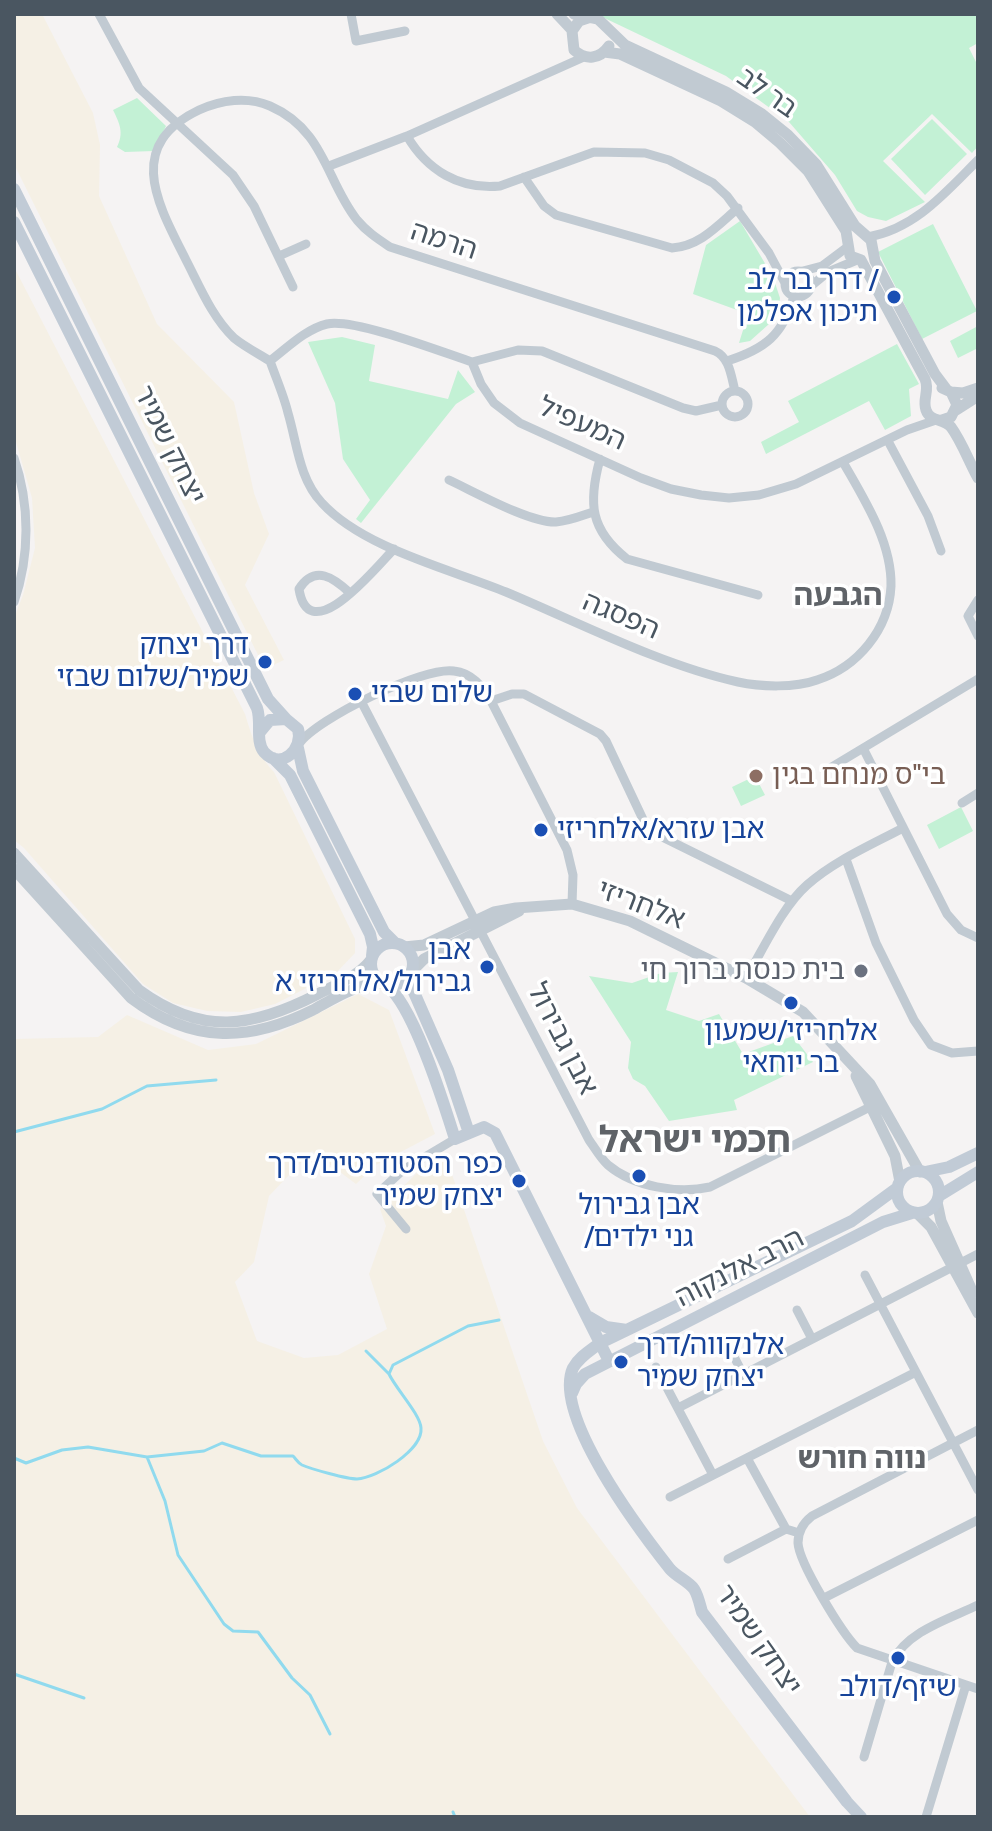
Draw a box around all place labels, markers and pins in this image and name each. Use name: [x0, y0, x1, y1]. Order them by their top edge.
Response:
place label: דרך בר לב / תיכון אפלמן: [737, 264, 878, 330]
marker: דרך בר לב / תיכון אפלמן: [885, 288, 903, 306]
place label: דרך יצחק שמיר/שלום שבזי: [57, 629, 249, 695]
marker: דרך יצחק שמיר/שלום שבזי: [256, 653, 274, 671]
place label: שלום שבזי: [371, 677, 493, 711]
marker: שלום שבזי: [346, 685, 364, 703]
place label: בי"ס מנחם בגין: [772, 759, 946, 793]
marker: בי"ס מנחם בגין: [747, 767, 765, 785]
place label: אבן עזרא/אלחריזי: [557, 813, 765, 847]
marker: אבן עזרא/אלחריזי: [532, 821, 550, 839]
place label: אבן גבירול/אלחריזי א: [275, 934, 471, 1000]
place label: בית כנסת ברוך חי: [641, 954, 845, 988]
marker: אבן גבירול/אלחריזי א: [478, 958, 496, 976]
marker: בית כנסת ברוך חי: [852, 962, 870, 980]
marker: אלחריזי/שמעון בר יוחאי: [782, 994, 800, 1012]
place label: אלחריזי/שמעון בר יוחאי: [704, 1015, 878, 1081]
place label: כפר הסטודנטים/דרך יצחק שמיר: [268, 1148, 503, 1214]
marker: אבן גבירול /גני ילדים: [630, 1167, 648, 1185]
marker: כפר הסטודנטים/דרך יצחק שמיר: [510, 1172, 528, 1190]
place label: אבן גבירול /גני ילדים: [578, 1189, 700, 1255]
place label: אלנקווה/דרך יצחק שמיר: [637, 1329, 784, 1395]
marker: אלנקווה/דרך יצחק שמיר: [612, 1353, 630, 1371]
marker: שיזף/דולב: [889, 1649, 907, 1667]
place label: שיזף/דולב: [839, 1671, 957, 1705]

